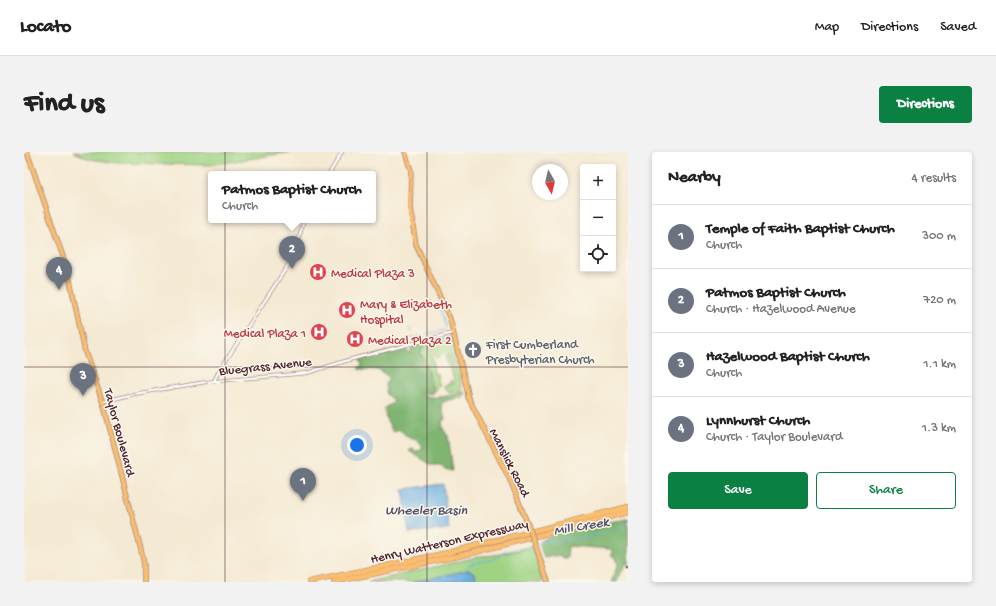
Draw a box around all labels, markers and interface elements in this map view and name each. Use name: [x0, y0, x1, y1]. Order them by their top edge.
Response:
text: Locato: [20, 16, 71, 39]
text: Map: [815, 19, 839, 36]
text: Directions: [861, 19, 918, 36]
text: Saved: [940, 19, 976, 36]
button: Directions: [879, 86, 972, 123]
text: Find us: [24, 88, 104, 121]
north arrow: [532, 164, 568, 200]
map controls: [580, 164, 616, 272]
button: +: [580, 164, 616, 200]
text: Nearby: [668, 168, 721, 188]
popup: [208, 171, 376, 223]
text: 4 results: [912, 171, 956, 186]
text: Patmos Baptist Church: [222, 181, 362, 199]
text: Church: [222, 199, 258, 214]
button: −: [580, 200, 616, 236]
text: Temple of Faith Baptist Church: [706, 220, 895, 238]
text: 1: [678, 229, 684, 244]
text: 300 m: [922, 229, 956, 244]
pin: 2: [279, 236, 305, 269]
button: locate: [580, 236, 616, 272]
text: Church: [706, 238, 742, 253]
pin: 4: [46, 257, 72, 290]
hospital icon: Medical Plaza 3: [308, 262, 328, 282]
place label: Medical Plaza 3: [331, 267, 415, 282]
text: Patmos Baptist Church: [706, 284, 846, 302]
text: 2: [678, 293, 684, 308]
text: 720 m: [923, 293, 956, 308]
place label: Mary & Elizabeth Hospital: [360, 298, 452, 328]
hospital icon: Mary & Elizabeth Hospital: [337, 300, 357, 320]
text: Church · Hazelwood Avenue: [706, 302, 856, 317]
hospital icon: Medical Plaza 1: [309, 322, 329, 342]
place label: Medical Plaza 1: [224, 327, 306, 342]
hospital icon: Medical Plaza 2: [345, 329, 365, 349]
place label: Medical Plaza 2: [368, 334, 452, 349]
place label: First Cumberland Presbyterian Church: [485, 338, 595, 368]
church icon: First Cumberland Presbyterian Church: [463, 340, 483, 360]
text: Hazelwood Baptist Church: [706, 348, 870, 366]
street label: Bluegrass Avenue: [217, 355, 313, 380]
text: 3: [678, 357, 684, 372]
text: 1.1 km: [923, 357, 956, 372]
pin: 3: [70, 363, 96, 396]
text: Church: [706, 366, 742, 381]
street label: Taylor Boulevard: [99, 386, 138, 479]
text: Lynnhurst Church: [706, 412, 810, 430]
text: 4: [678, 421, 684, 436]
text: 1.3 km: [922, 421, 956, 436]
street label: Manslick Road: [485, 427, 533, 501]
text: Church · Taylor Boulevard: [706, 430, 843, 445]
your location: [347, 435, 367, 455]
pin: 1: [290, 468, 316, 501]
button: Save: [668, 472, 808, 509]
button: Share: [816, 472, 956, 509]
water label: Wheeler Basin: [385, 503, 467, 520]
water label: Mill Creek: [553, 514, 612, 541]
street label: Henry Watterson Expressway: [369, 517, 530, 568]

